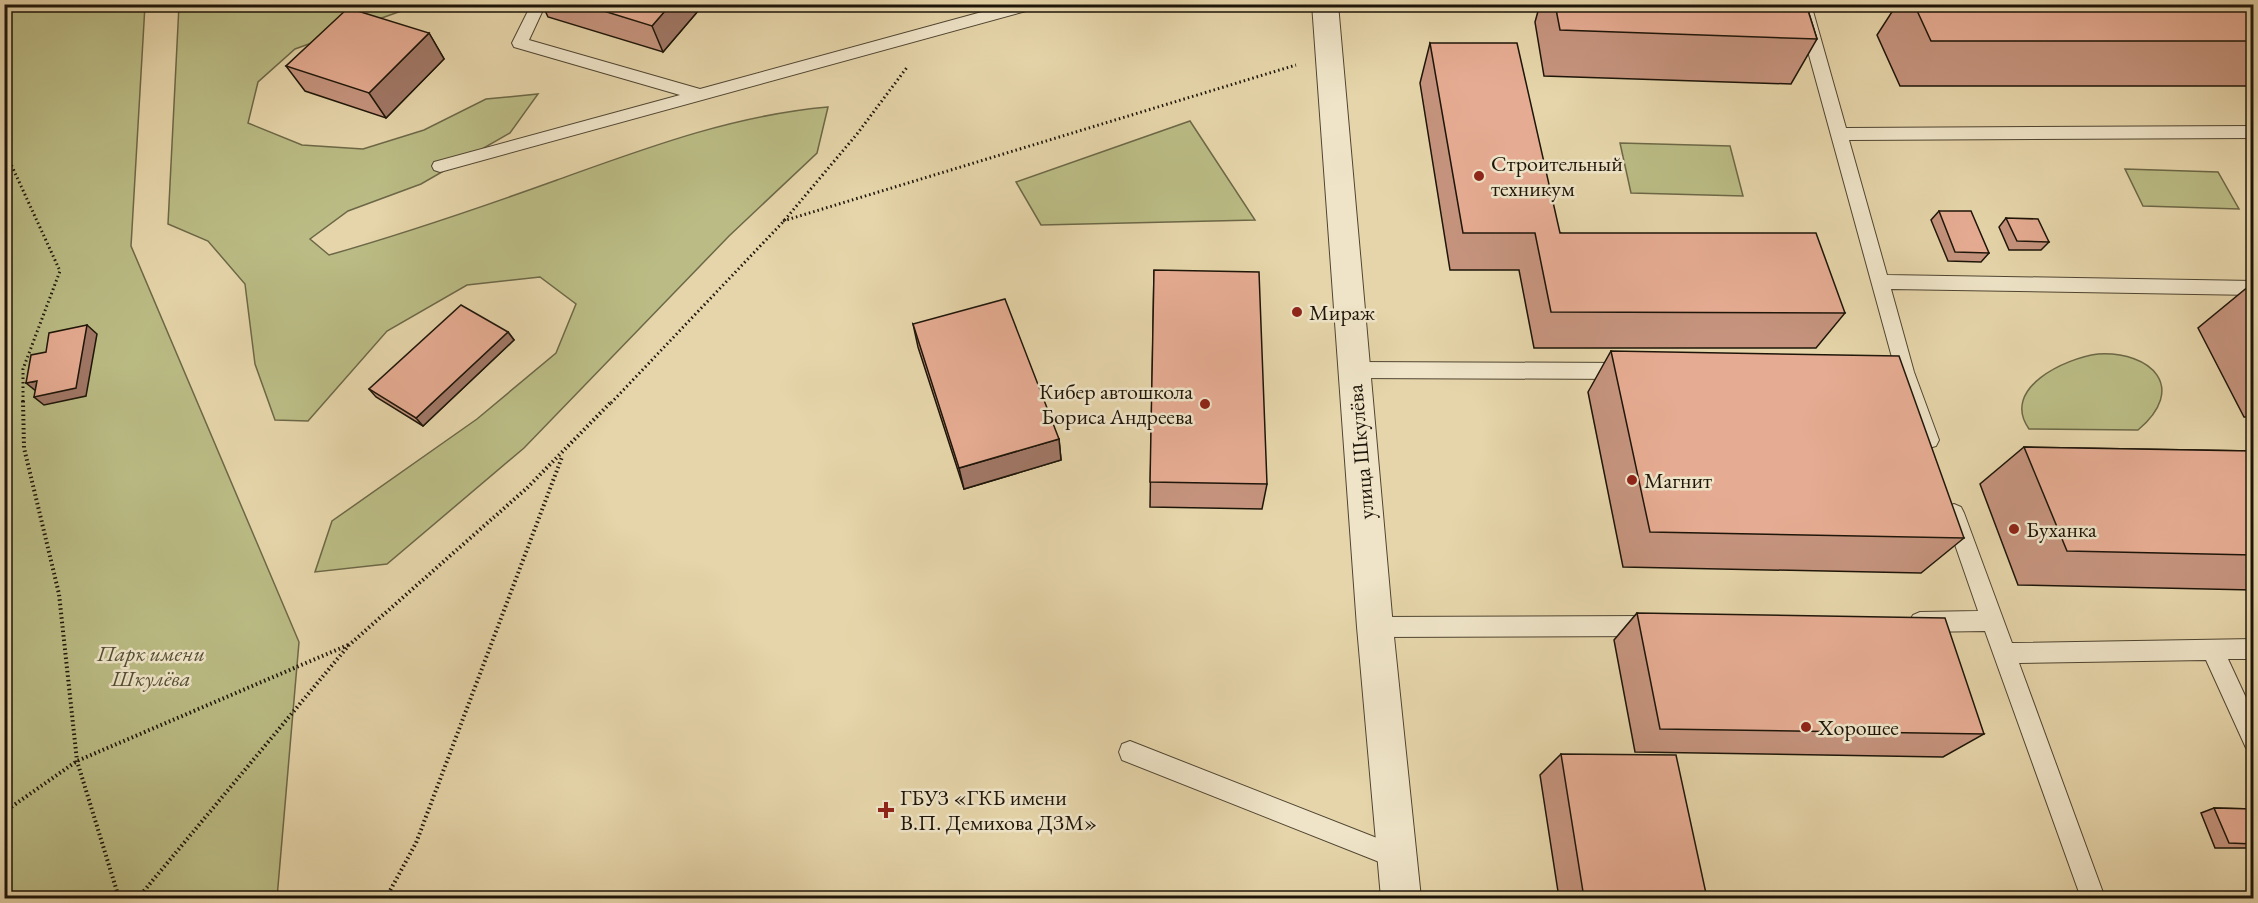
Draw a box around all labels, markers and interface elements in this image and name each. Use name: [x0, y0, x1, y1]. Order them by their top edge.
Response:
place label: Строительный техникум: [1491, 149, 1623, 203]
marker: Строительный техникум: [1472, 169, 1486, 183]
place label: Мираж: [1309, 298, 1376, 327]
marker: Мираж: [1290, 305, 1304, 319]
place label: Кибер автошкола Бориса Андреева: [1039, 377, 1193, 431]
street label: улица Шкулёва: [1340, 383, 1381, 521]
marker: Кибер автошкола Бориса Андреева: [1198, 397, 1212, 411]
place label: Магнит: [1644, 466, 1712, 495]
marker: Магнит: [1625, 473, 1639, 487]
place label: Буханка: [2026, 515, 2097, 544]
marker: Буханка: [2007, 522, 2021, 536]
park label: Парк имени Шкулёва: [96, 639, 205, 693]
place label: Хорошее: [1817, 713, 1899, 742]
marker: Хорошее: [1799, 720, 1813, 734]
place label: ГБУЗ «ГКБ имени В.П. Демихова ДЗМ»: [900, 783, 1097, 837]
marker: ГБУЗ «ГКБ имени В.П. Демихова ДЗМ»: [877, 801, 895, 819]

